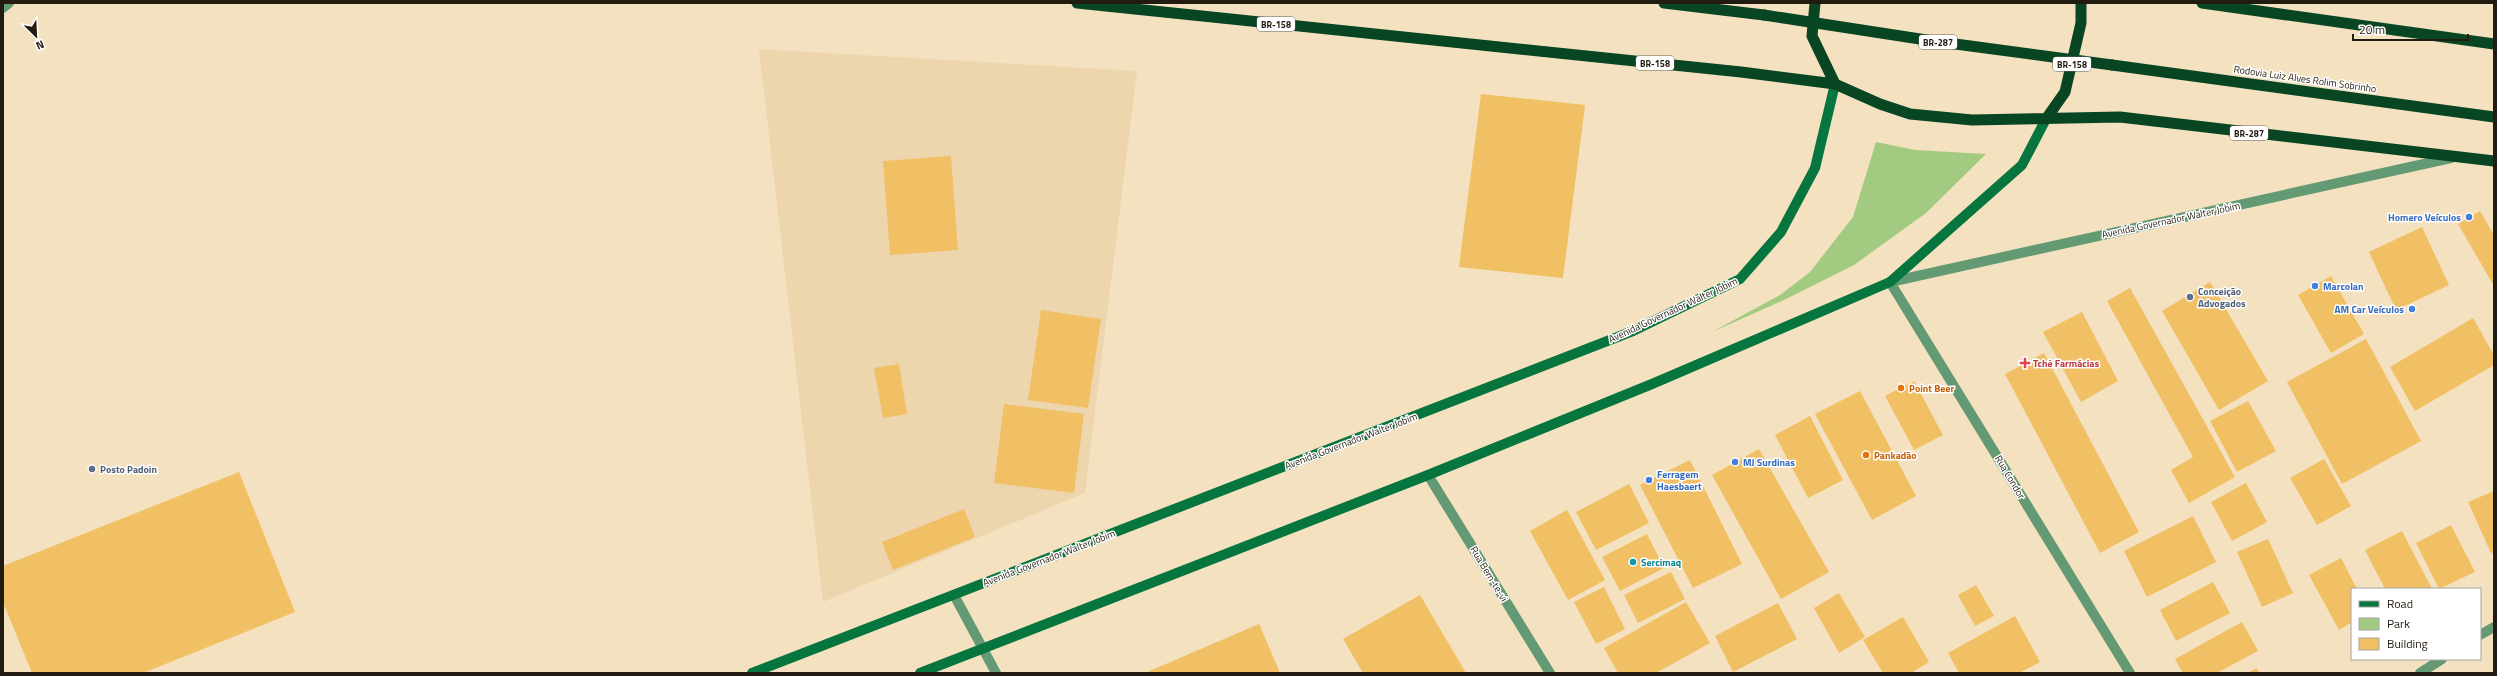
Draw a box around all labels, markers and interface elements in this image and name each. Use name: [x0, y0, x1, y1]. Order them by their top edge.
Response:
north arrow: [16, 16, 56, 56]
scale bar: [2353, 16, 2468, 42]
road number: BR-158: [1257, 17, 1295, 31]
text: 20 m: [2359, 20, 2385, 39]
road number: BR-287: [1919, 35, 1957, 49]
text: N: [33, 36, 47, 54]
road number: BR-158: [1636, 56, 1674, 70]
road number: BR-158: [2053, 57, 2091, 71]
street label: Rodovia Luiz Alves Rolim Sobrinho: [2233, 62, 2377, 96]
road number: BR-287: [2230, 126, 2268, 140]
street label: Avenida Governador Walter Jobim: [2100, 198, 2242, 242]
place label: Homero Veículos: [2388, 210, 2461, 225]
marker: Homero Veículos: [2464, 212, 2474, 222]
street label: Avenida Governador Walter Jobim: [1606, 273, 1740, 347]
place label: Marcolan: [2323, 279, 2364, 294]
marker: Marcolan: [2310, 281, 2320, 291]
place label: Conceição Advogados: [2198, 284, 2246, 311]
marker: Conceição Advogados: [2185, 292, 2195, 302]
place label: AM Car Veículos: [2335, 302, 2404, 317]
marker: AM Car Veículos: [2407, 304, 2417, 314]
place label: Tchê Farmácias: [2033, 356, 2099, 371]
marker: Tchê Farmácias: [2020, 358, 2030, 368]
place label: Point Beer: [1909, 381, 1954, 396]
marker: Point Beer: [1896, 383, 1906, 393]
street label: Avenida Governador Walter Jobim: [1283, 409, 1419, 473]
place label: Pankadão: [1874, 448, 1917, 463]
marker: Pankadão: [1861, 450, 1871, 460]
street label: Rua Condor: [1991, 452, 2029, 502]
place label: MJ Surdinas: [1743, 455, 1795, 470]
marker: MJ Surdinas: [1730, 457, 1740, 467]
place label: Posto Padoin: [100, 462, 157, 477]
marker: Posto Padoin: [87, 464, 97, 474]
place label: Ferragem Haesbaert: [1657, 467, 1702, 494]
marker: Ferragem Haesbaert: [1644, 475, 1654, 485]
street label: Avenida Governador Walter Jobim: [981, 526, 1117, 590]
street label: Rua Bem-te-vi: [1467, 543, 1511, 605]
place label: Sercimaq: [1641, 555, 1681, 570]
marker: Sercimaq: [1628, 557, 1638, 567]
legend: [2351, 588, 2481, 660]
text: Road: [2387, 594, 2413, 613]
text: Park: [2387, 614, 2410, 633]
text: Building: [2387, 634, 2428, 653]

